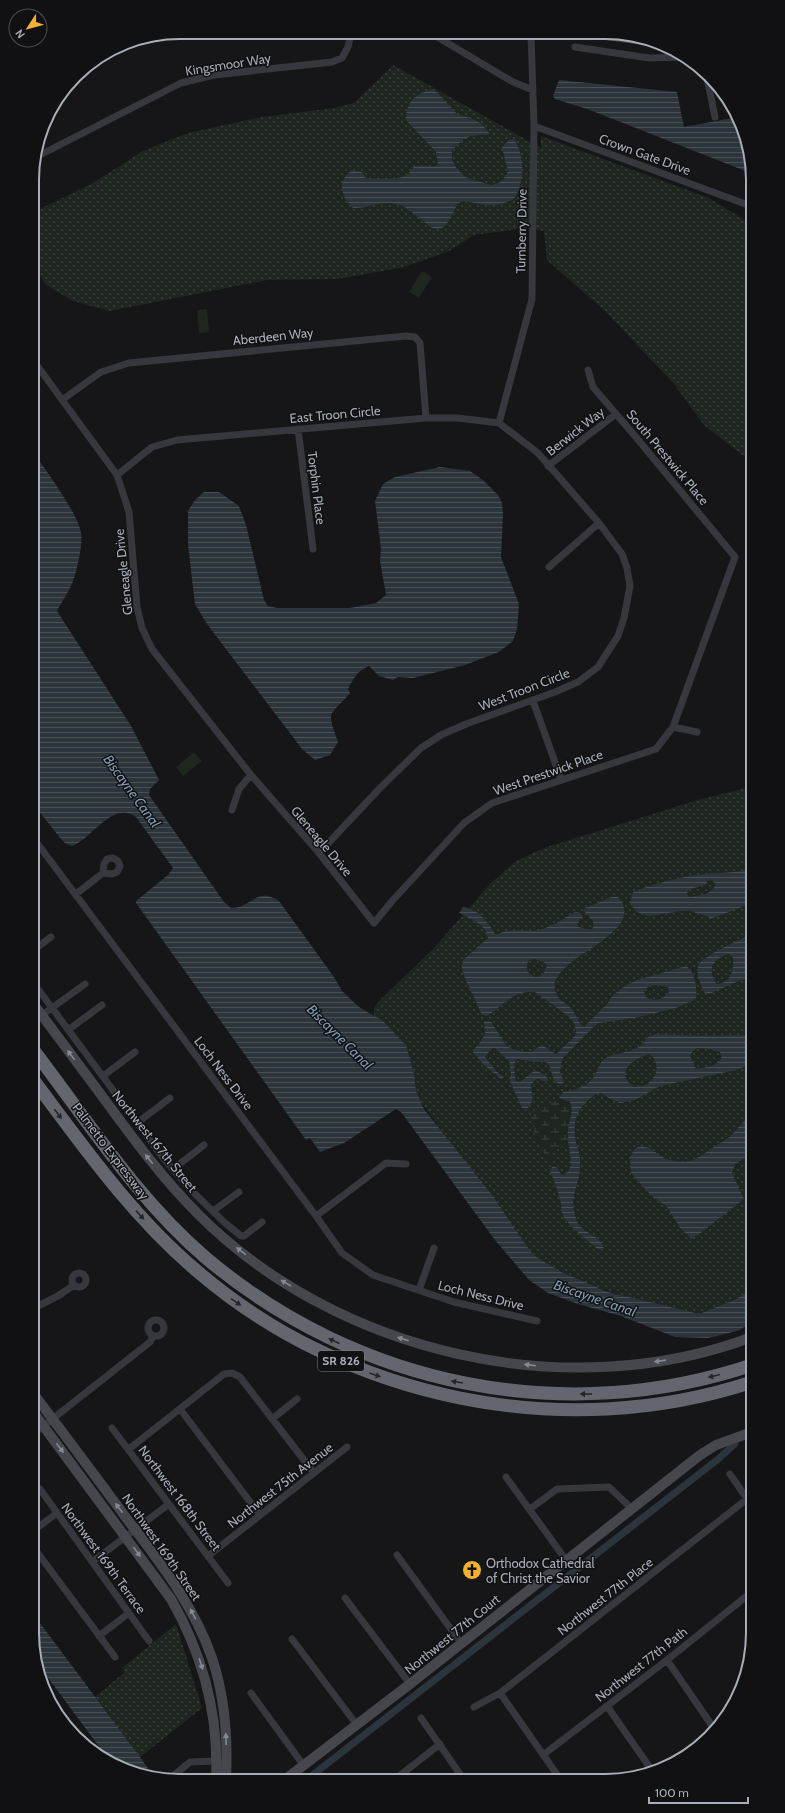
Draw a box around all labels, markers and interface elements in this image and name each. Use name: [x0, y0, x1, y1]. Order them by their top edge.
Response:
north arrow: [8, 8, 48, 48]
text: N: [12, 27, 28, 41]
street label: Kingsmoor Way: [184, 49, 272, 79]
street label: Crown Gate Drive: [597, 130, 693, 178]
street label: Turnberry Drive: [512, 188, 530, 274]
street label: Aberdeen Way: [232, 324, 314, 348]
street label: East Troon Circle: [289, 402, 381, 426]
street label: Berwick Way: [543, 403, 608, 459]
street label: South Prestwick Place: [623, 406, 713, 508]
street label: Torphin Place: [305, 451, 329, 526]
street label: Gleneagle Drive: [110, 528, 135, 616]
street label: West Troon Circle: [476, 664, 572, 714]
street label: West Prestwick Place: [491, 746, 605, 798]
water label: Biscayne Canal: [99, 751, 165, 832]
street label: Gleneagle Drive: [288, 803, 356, 880]
water label: Biscayne Canal: [303, 1000, 377, 1074]
street label: Loch Ness Drive: [191, 1033, 257, 1113]
one-way arrow: [68, 1050, 76, 1060]
street label: Northwest 167th Street: [109, 1087, 201, 1196]
street label: Palmetto Expressway: [69, 1099, 153, 1203]
one-way arrow: [54, 1108, 63, 1119]
one-way arrow: [145, 1154, 154, 1165]
one-way arrow: [135, 1210, 144, 1220]
one-way arrow: [235, 1247, 246, 1255]
water label: Biscayne Canal: [551, 1275, 639, 1321]
street label: Loch Ness Drive: [436, 1277, 526, 1313]
one-way arrow: [280, 1280, 292, 1287]
one-way arrow: [231, 1298, 241, 1306]
one-way arrow: [397, 1336, 409, 1342]
one-way arrow: [328, 1338, 340, 1344]
road number: SR 826: [318, 1351, 364, 1371]
one-way arrow: [654, 1358, 666, 1364]
one-way arrow: [524, 1362, 536, 1369]
one-way arrow: [370, 1372, 382, 1378]
one-way arrow: [708, 1374, 721, 1380]
one-way arrow: [451, 1379, 463, 1385]
one-way arrow: [579, 1391, 592, 1397]
street label: Northwest 75th Avenue: [224, 1439, 336, 1531]
one-way arrow: [55, 1442, 64, 1453]
street label: Northwest 168th Street: [135, 1442, 225, 1554]
street label: Northwest 169th Street: [119, 1490, 205, 1604]
street label: Northwest 169th Terrace: [58, 1499, 150, 1617]
one-way arrow: [115, 1502, 123, 1513]
one-way arrow: [133, 1547, 141, 1557]
street label: Northwest 77th Place: [554, 1554, 656, 1638]
place label: Orthodox Cathedral of Christ the Savior: [486, 1555, 595, 1586]
church icon: Orthodox Cathedral of Christ the Savior: [461, 1559, 483, 1581]
street label: Northwest 77th Court: [401, 1590, 503, 1677]
one-way arrow: [189, 1609, 196, 1620]
street label: Northwest 77th Path: [592, 1623, 690, 1705]
one-way arrow: [198, 1659, 204, 1671]
one-way arrow: [223, 1733, 230, 1745]
scale bar: [649, 1779, 748, 1805]
text: 100 m: [655, 1785, 689, 1800]

